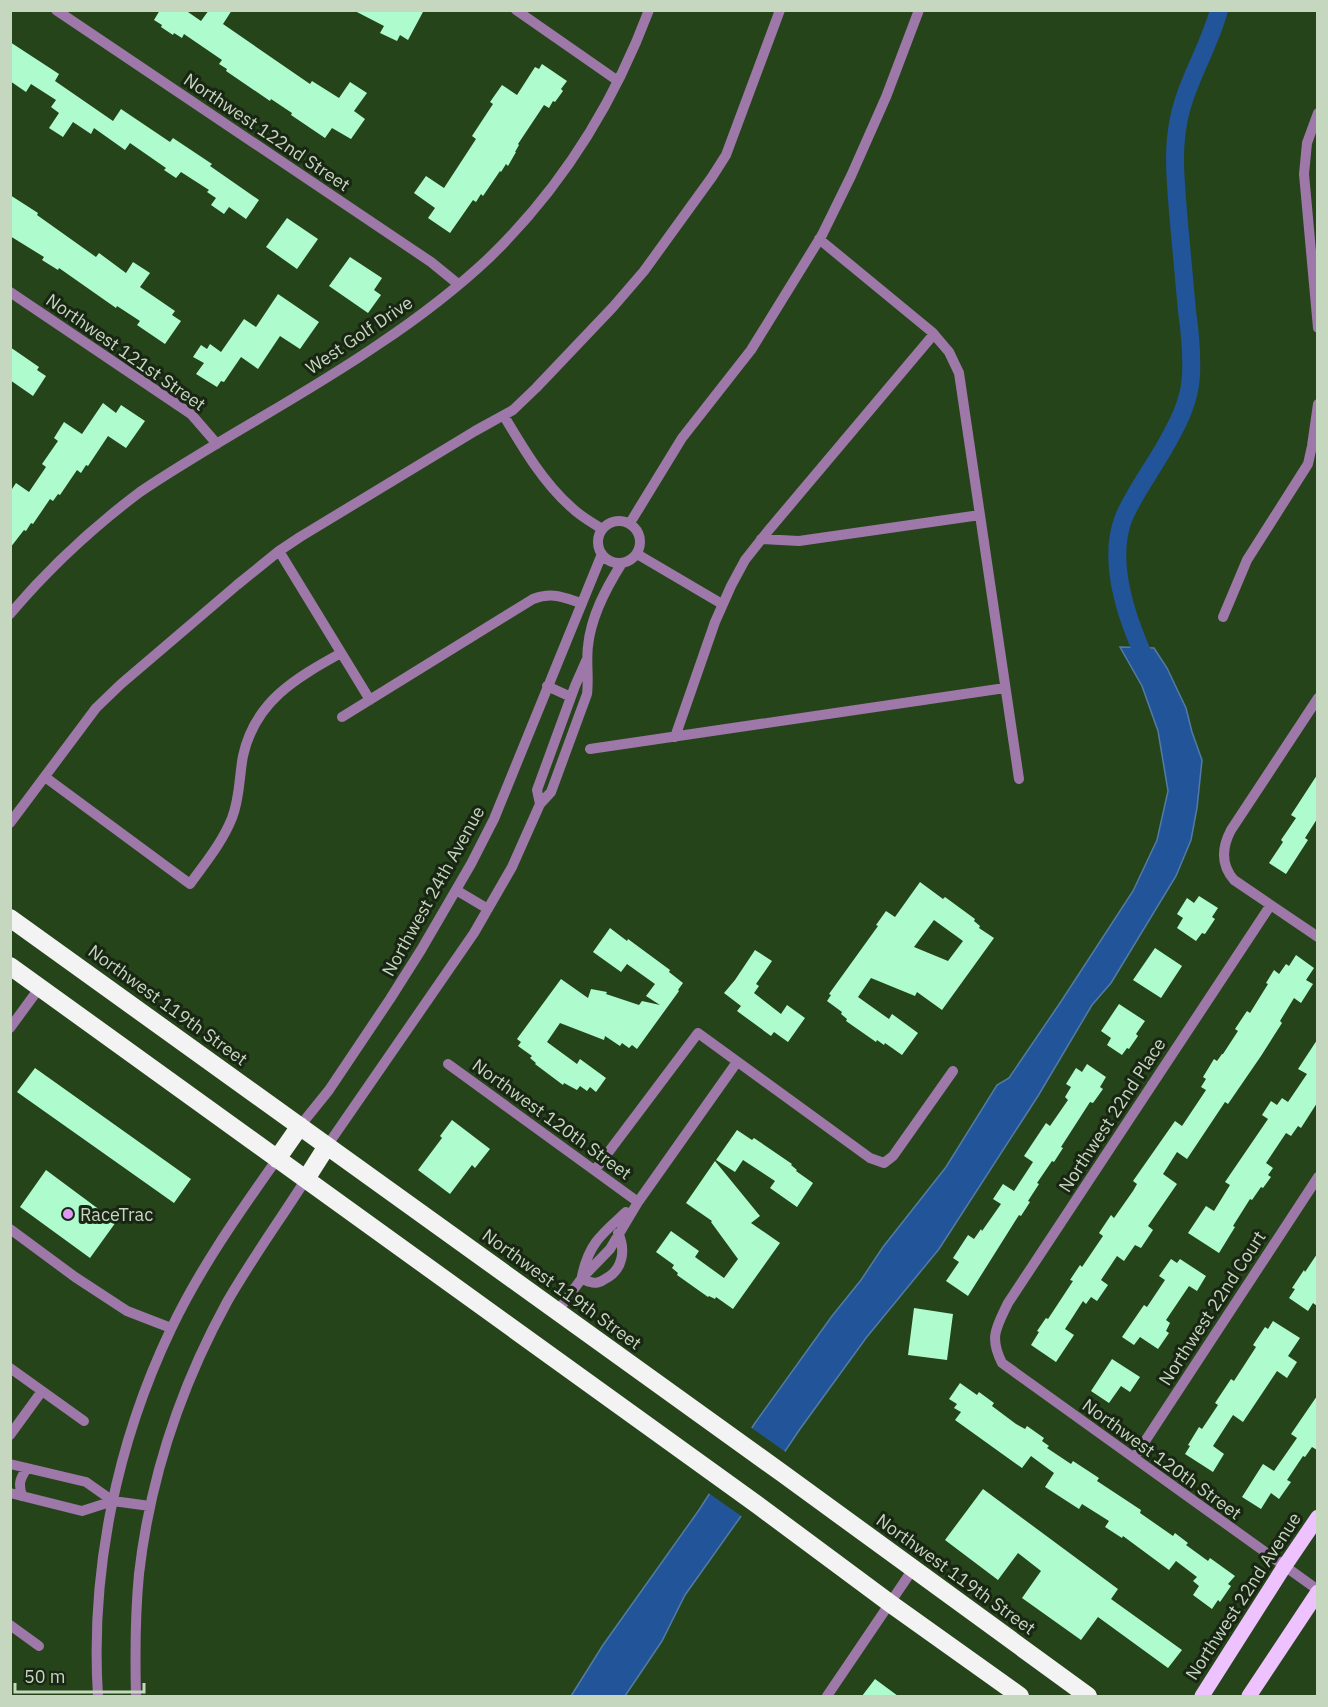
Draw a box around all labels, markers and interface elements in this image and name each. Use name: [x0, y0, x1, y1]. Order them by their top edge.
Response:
street label: Northwest 122nd Street: [180, 68, 354, 196]
street label: Northwest 121st Street: [42, 288, 210, 416]
street label: West Golf Drive: [301, 291, 417, 379]
street label: Northwest 24th Avenue: [377, 802, 489, 980]
street label: Northwest 119th Street: [84, 939, 252, 1071]
street label: Northwest 22nd Place: [1053, 1033, 1171, 1197]
street label: Northwest 120th Street: [468, 1053, 636, 1185]
place label: RaceTrac: [80, 1203, 153, 1226]
marker: RaceTrac: [61, 1207, 75, 1221]
street label: Northwest 119th Street: [478, 1223, 646, 1355]
street label: Northwest 22nd Court: [1153, 1226, 1271, 1390]
street label: Northwest 120th Street: [1078, 1393, 1246, 1525]
street label: Northwest 119th Street: [872, 1508, 1040, 1640]
street label: Northwest 22nd Avenue: [1180, 1508, 1306, 1684]
scale bar: [15, 1656, 144, 1694]
text: 50 m: [24, 1665, 66, 1688]

